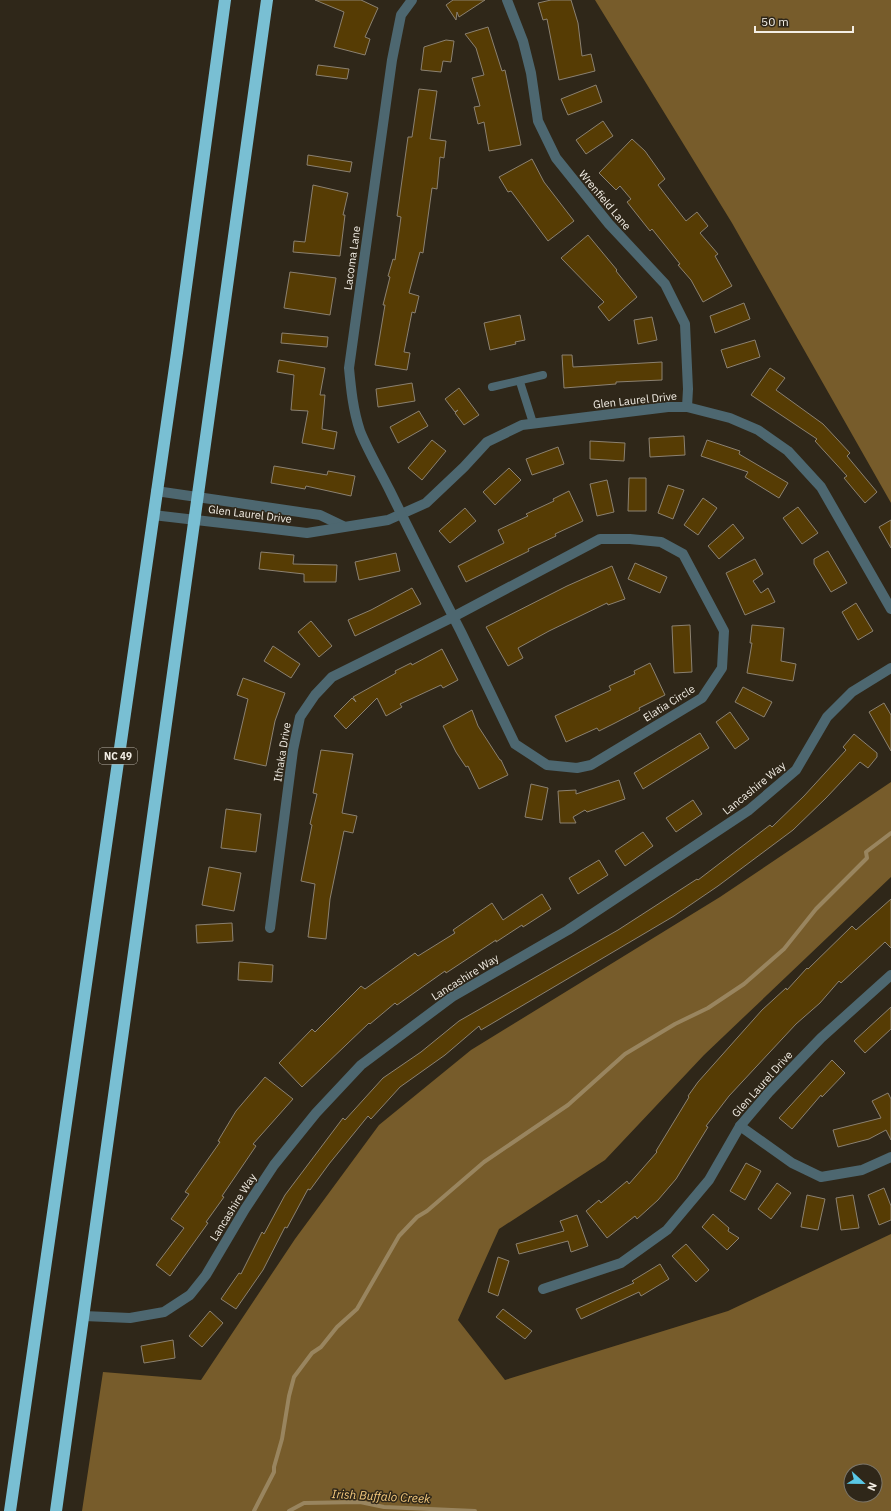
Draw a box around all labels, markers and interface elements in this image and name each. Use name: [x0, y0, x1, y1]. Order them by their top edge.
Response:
scale bar: [755, 8, 853, 34]
text: 50 m: [761, 14, 789, 29]
street label: Wrenfield Lane: [576, 167, 634, 233]
street label: Lacoma Lane: [341, 225, 363, 291]
street label: Glen Laurel Drive: [592, 389, 678, 411]
street label: Glen Laurel Drive: [207, 502, 293, 526]
street label: Elatia Circle: [640, 682, 698, 724]
street label: Ithaka Drive: [270, 721, 294, 783]
road number: NC 49: [99, 748, 137, 764]
street label: Lancashire Way: [720, 758, 789, 818]
street label: Lancashire Way: [429, 950, 502, 1003]
street label: Glen Laurel Drive: [729, 1048, 795, 1120]
street label: Lancashire Way: [207, 1170, 260, 1243]
north arrow: [843, 1463, 883, 1503]
text: N: [864, 1480, 880, 1493]
water label: Irish Buffalo Creek: [331, 1486, 431, 1506]

